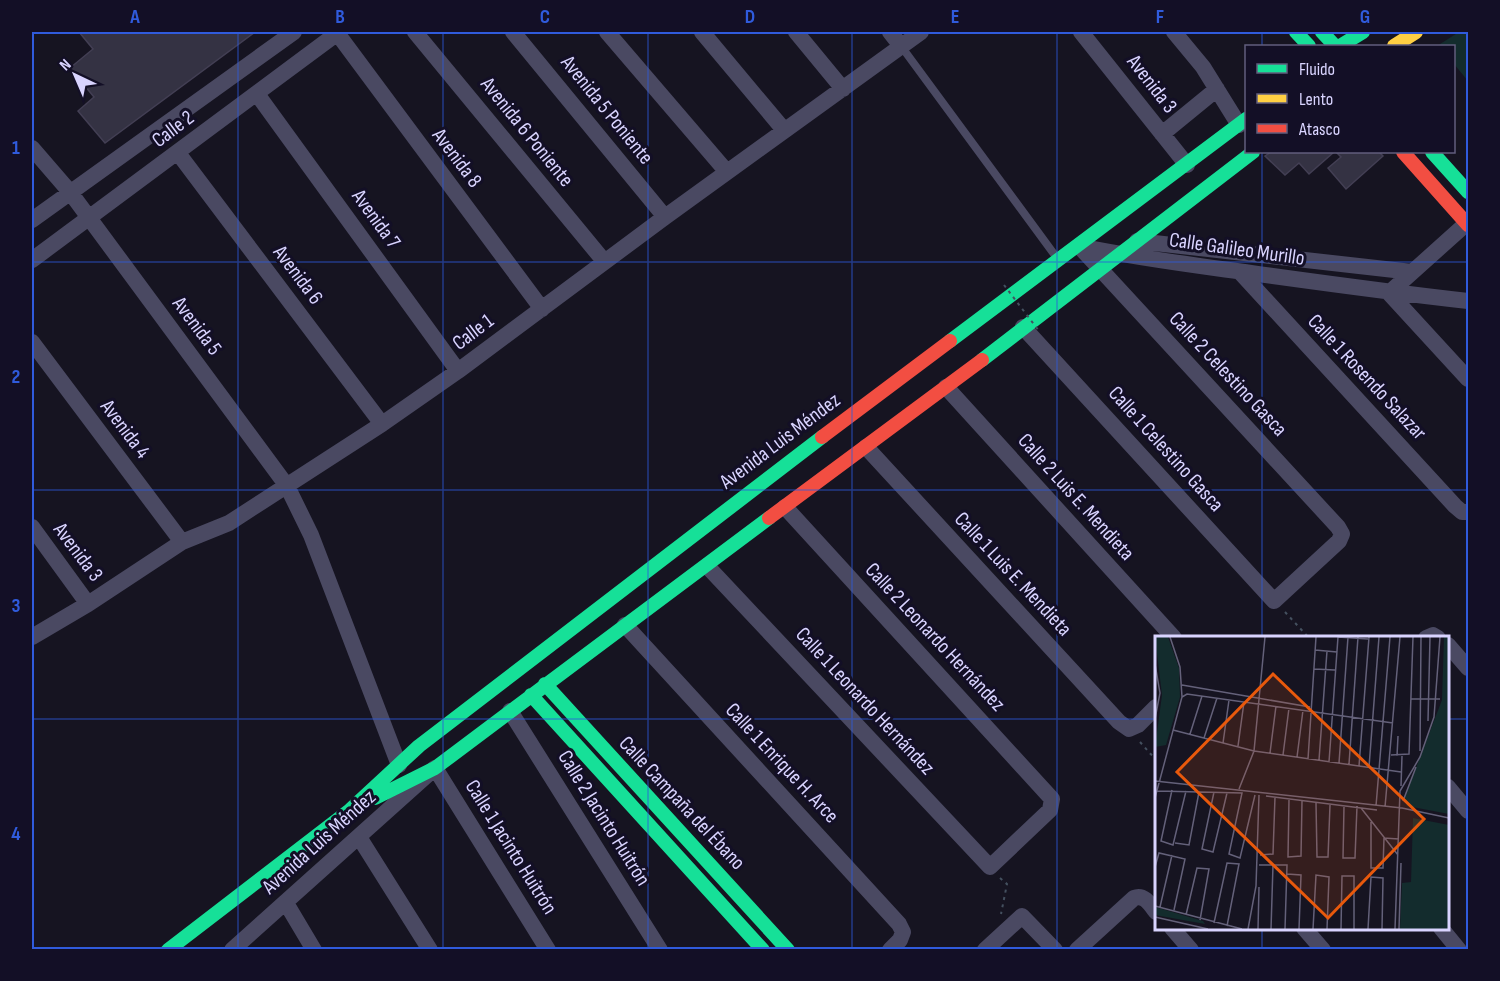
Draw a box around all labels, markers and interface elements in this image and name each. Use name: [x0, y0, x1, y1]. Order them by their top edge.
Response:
text: A: [129, 5, 140, 29]
text: B: [335, 5, 345, 29]
text: C: [540, 5, 550, 29]
text: D: [745, 5, 755, 29]
text: E: [951, 5, 959, 29]
text: F: [1156, 5, 1164, 29]
text: G: [1360, 5, 1370, 29]
north arrow: [45, 45, 105, 105]
legend: [1245, 45, 1455, 153]
street label: Avenida 3: [1121, 49, 1182, 118]
street label: Avenida 5 Poniente: [555, 50, 658, 169]
text: N: [56, 55, 75, 75]
text: Fluido: [1299, 59, 1335, 80]
street label: Avenida 6 Poniente: [475, 71, 579, 192]
text: Lento: [1299, 89, 1333, 110]
street label: Calle 2: [147, 105, 199, 153]
text: Atasco: [1298, 119, 1340, 140]
street label: Avenida 8: [426, 123, 487, 192]
text: 1: [12, 136, 20, 160]
street label: Avenida 7: [346, 184, 406, 254]
street label: Calle Galileo Murillo: [1168, 227, 1306, 271]
street label: Avenida 6: [267, 240, 328, 309]
street label: Avenida 5: [166, 291, 227, 360]
street label: Calle 2 Celestino Gasca: [1164, 306, 1292, 442]
street label: Calle 1: [448, 308, 499, 355]
street label: Calle 1 Rosendo Salazar: [1302, 309, 1432, 445]
text: 2: [12, 365, 20, 389]
street label: Calle 1 Celestino Gasca: [1103, 381, 1229, 517]
street label: Avenida Luis Méndez: [714, 387, 845, 495]
street label: Avenida 4: [94, 394, 155, 463]
street label: Calle 2 Luis E. Mendieta: [1012, 428, 1140, 566]
street label: Calle 1 Luis E. Mendieta: [949, 507, 1077, 641]
street label: Avenida 3: [47, 517, 108, 586]
street label: Calle 2 Leonardo Hernández: [860, 558, 1011, 717]
text: 3: [12, 594, 21, 618]
street label: Calle 1 Leonardo Hernández: [790, 622, 940, 780]
inset map: [1155, 636, 1449, 930]
street label: Calle 1 Enrique H. Arce: [720, 698, 844, 828]
street label: Calle Campaña del Ébano: [614, 731, 750, 875]
street label: Calle 2 Jacinto Huitrón: [552, 746, 656, 890]
street label: Calle 1 Jacinto Huitrón: [460, 775, 562, 919]
street label: Avenida Luis Méndez: [256, 784, 381, 900]
text: 4: [11, 822, 21, 846]

